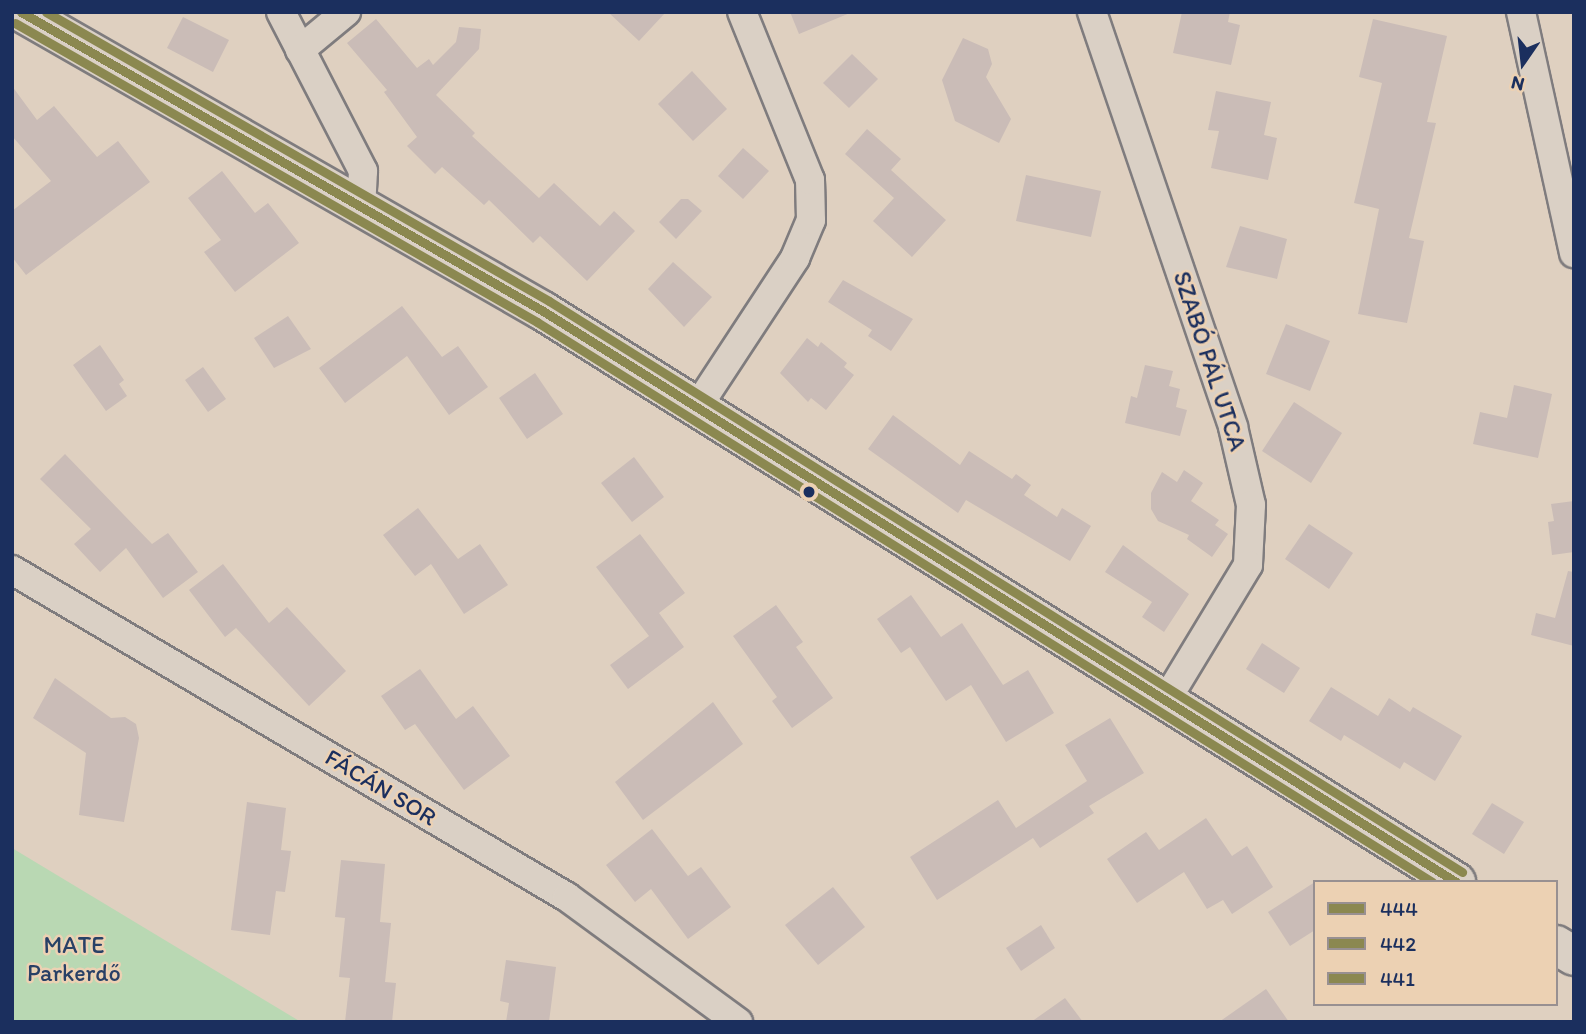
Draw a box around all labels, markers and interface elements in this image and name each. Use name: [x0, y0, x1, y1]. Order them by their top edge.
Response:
north arrow: [1488, 28, 1558, 98]
text: N: [1509, 71, 1527, 97]
street label: SZABÓ PÁL UTCA: [1167, 268, 1253, 454]
unlabelled marker: [802, 485, 816, 499]
street label: FÁCÁN SOR: [320, 742, 442, 832]
legend: [1313, 880, 1558, 1006]
text: 444: [1380, 896, 1418, 921]
park label: MATE Parkerdő: [27, 931, 121, 987]
text: 442: [1380, 931, 1416, 956]
text: 441: [1380, 966, 1415, 991]

